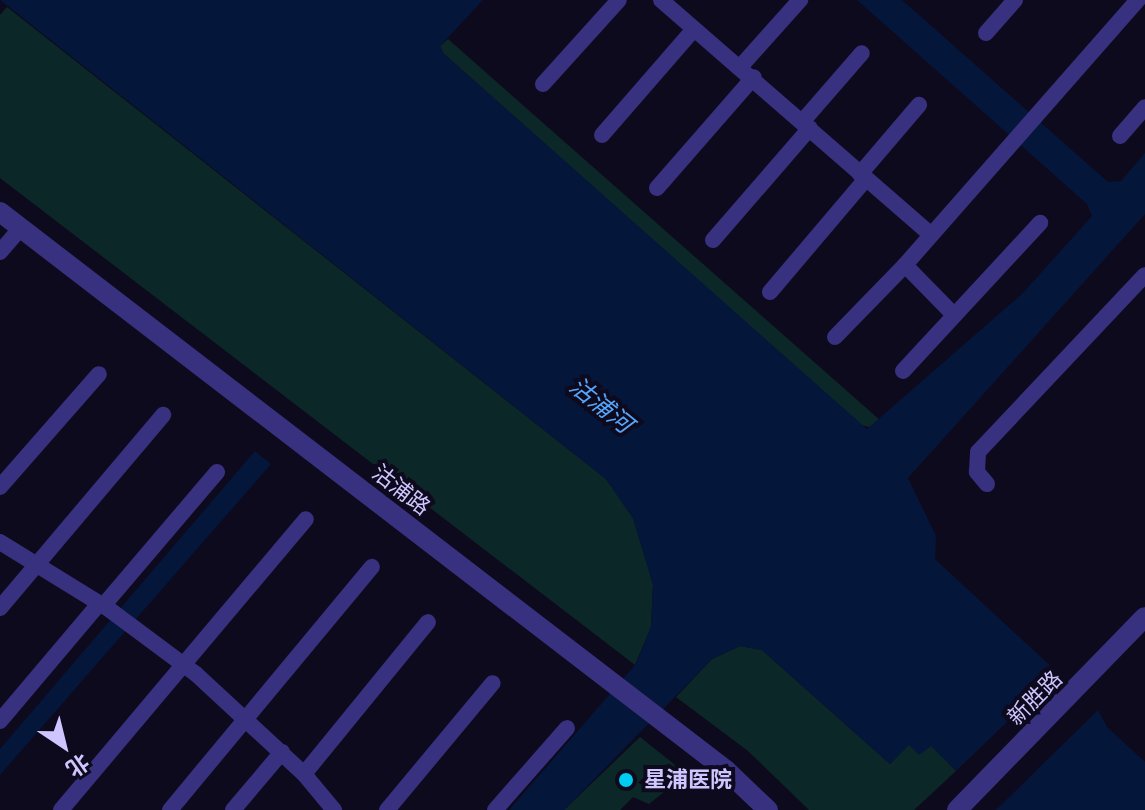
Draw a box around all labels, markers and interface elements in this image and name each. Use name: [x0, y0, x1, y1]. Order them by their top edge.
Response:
water label: 沽浦河: [564, 371, 638, 439]
street label: 沽浦路: [367, 459, 435, 521]
street label: 新胜路: [1002, 665, 1068, 731]
north arrow: [24, 706, 104, 786]
text: 北: [61, 748, 95, 783]
place label: 星浦医院: [644, 767, 732, 793]
marker: 星浦医院: [615, 769, 637, 791]

